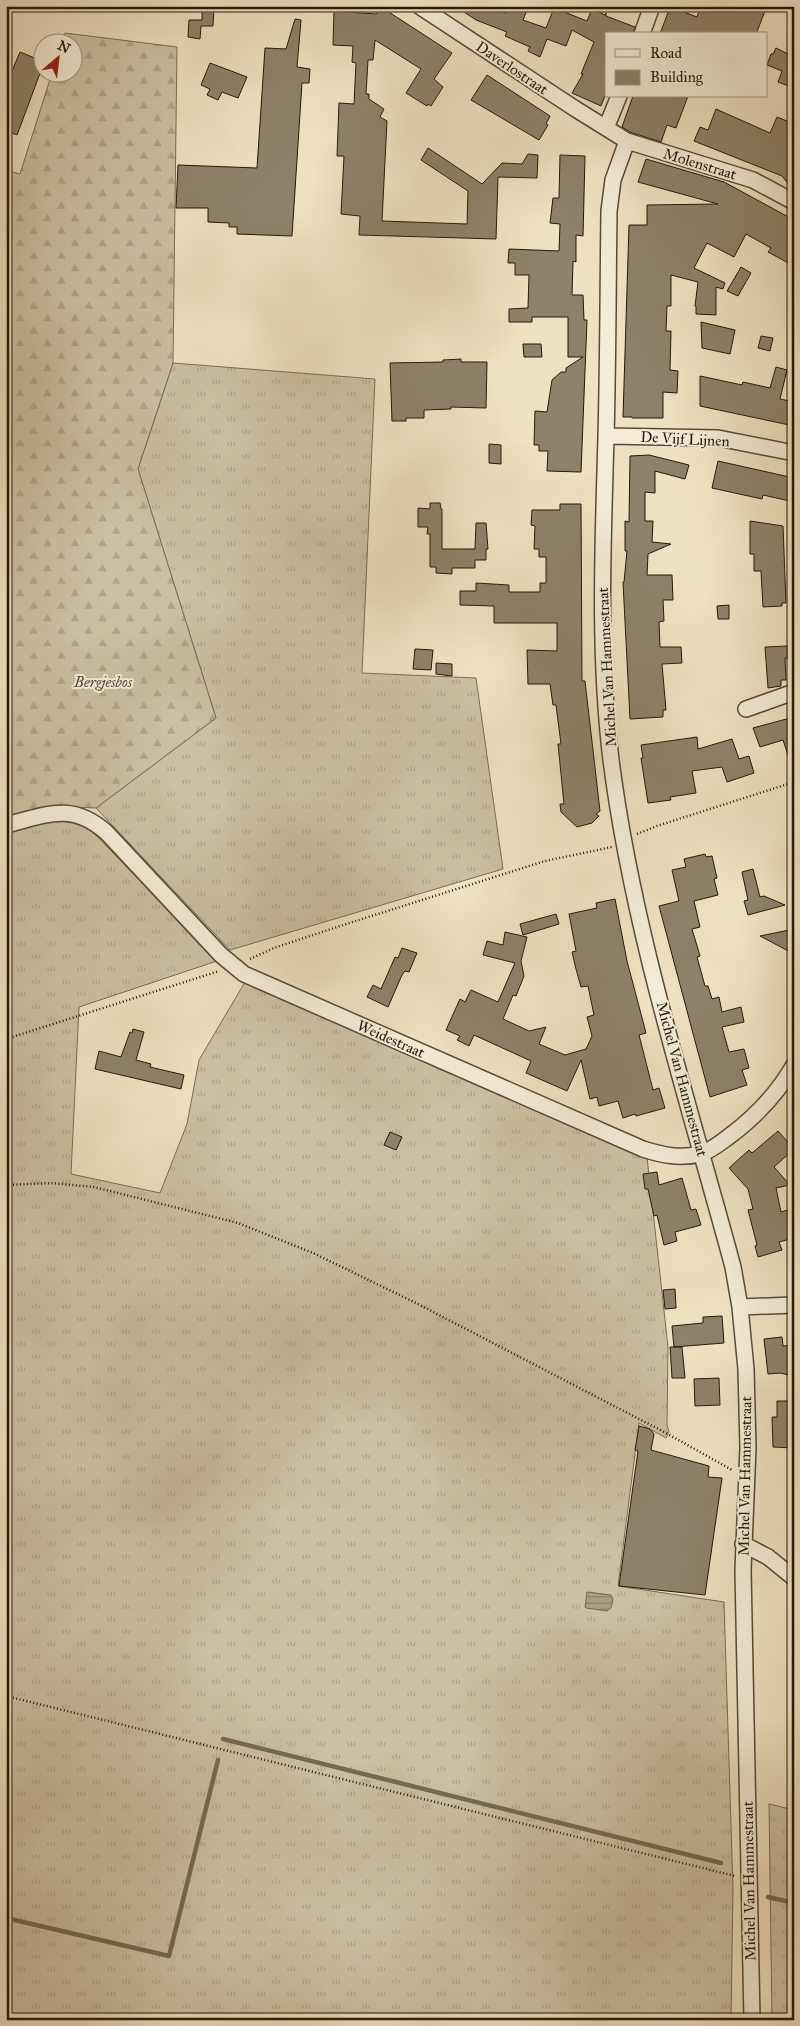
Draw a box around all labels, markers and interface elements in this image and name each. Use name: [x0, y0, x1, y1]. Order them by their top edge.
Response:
north arrow: [32, 32, 82, 82]
legend: [605, 32, 768, 98]
text: N: [55, 37, 73, 57]
street label: Daverlostraat: [473, 37, 552, 99]
text: Road: [650, 44, 682, 62]
text: Building: [650, 68, 704, 86]
street label: Molenstraat: [661, 144, 739, 184]
street label: De Vijf Lijnen: [640, 428, 730, 450]
street label: Michel Van Hammestraat: [594, 586, 620, 747]
park label: Bergjesbos: [73, 673, 133, 691]
street label: Michel Van Hammestraat: [653, 1000, 712, 1159]
street label: Weidestraat: [354, 1016, 428, 1062]
street label: Michel Van Hammestraat: [735, 1395, 755, 1556]
street label: Michel Van Hammestraat: [739, 1800, 759, 1961]

